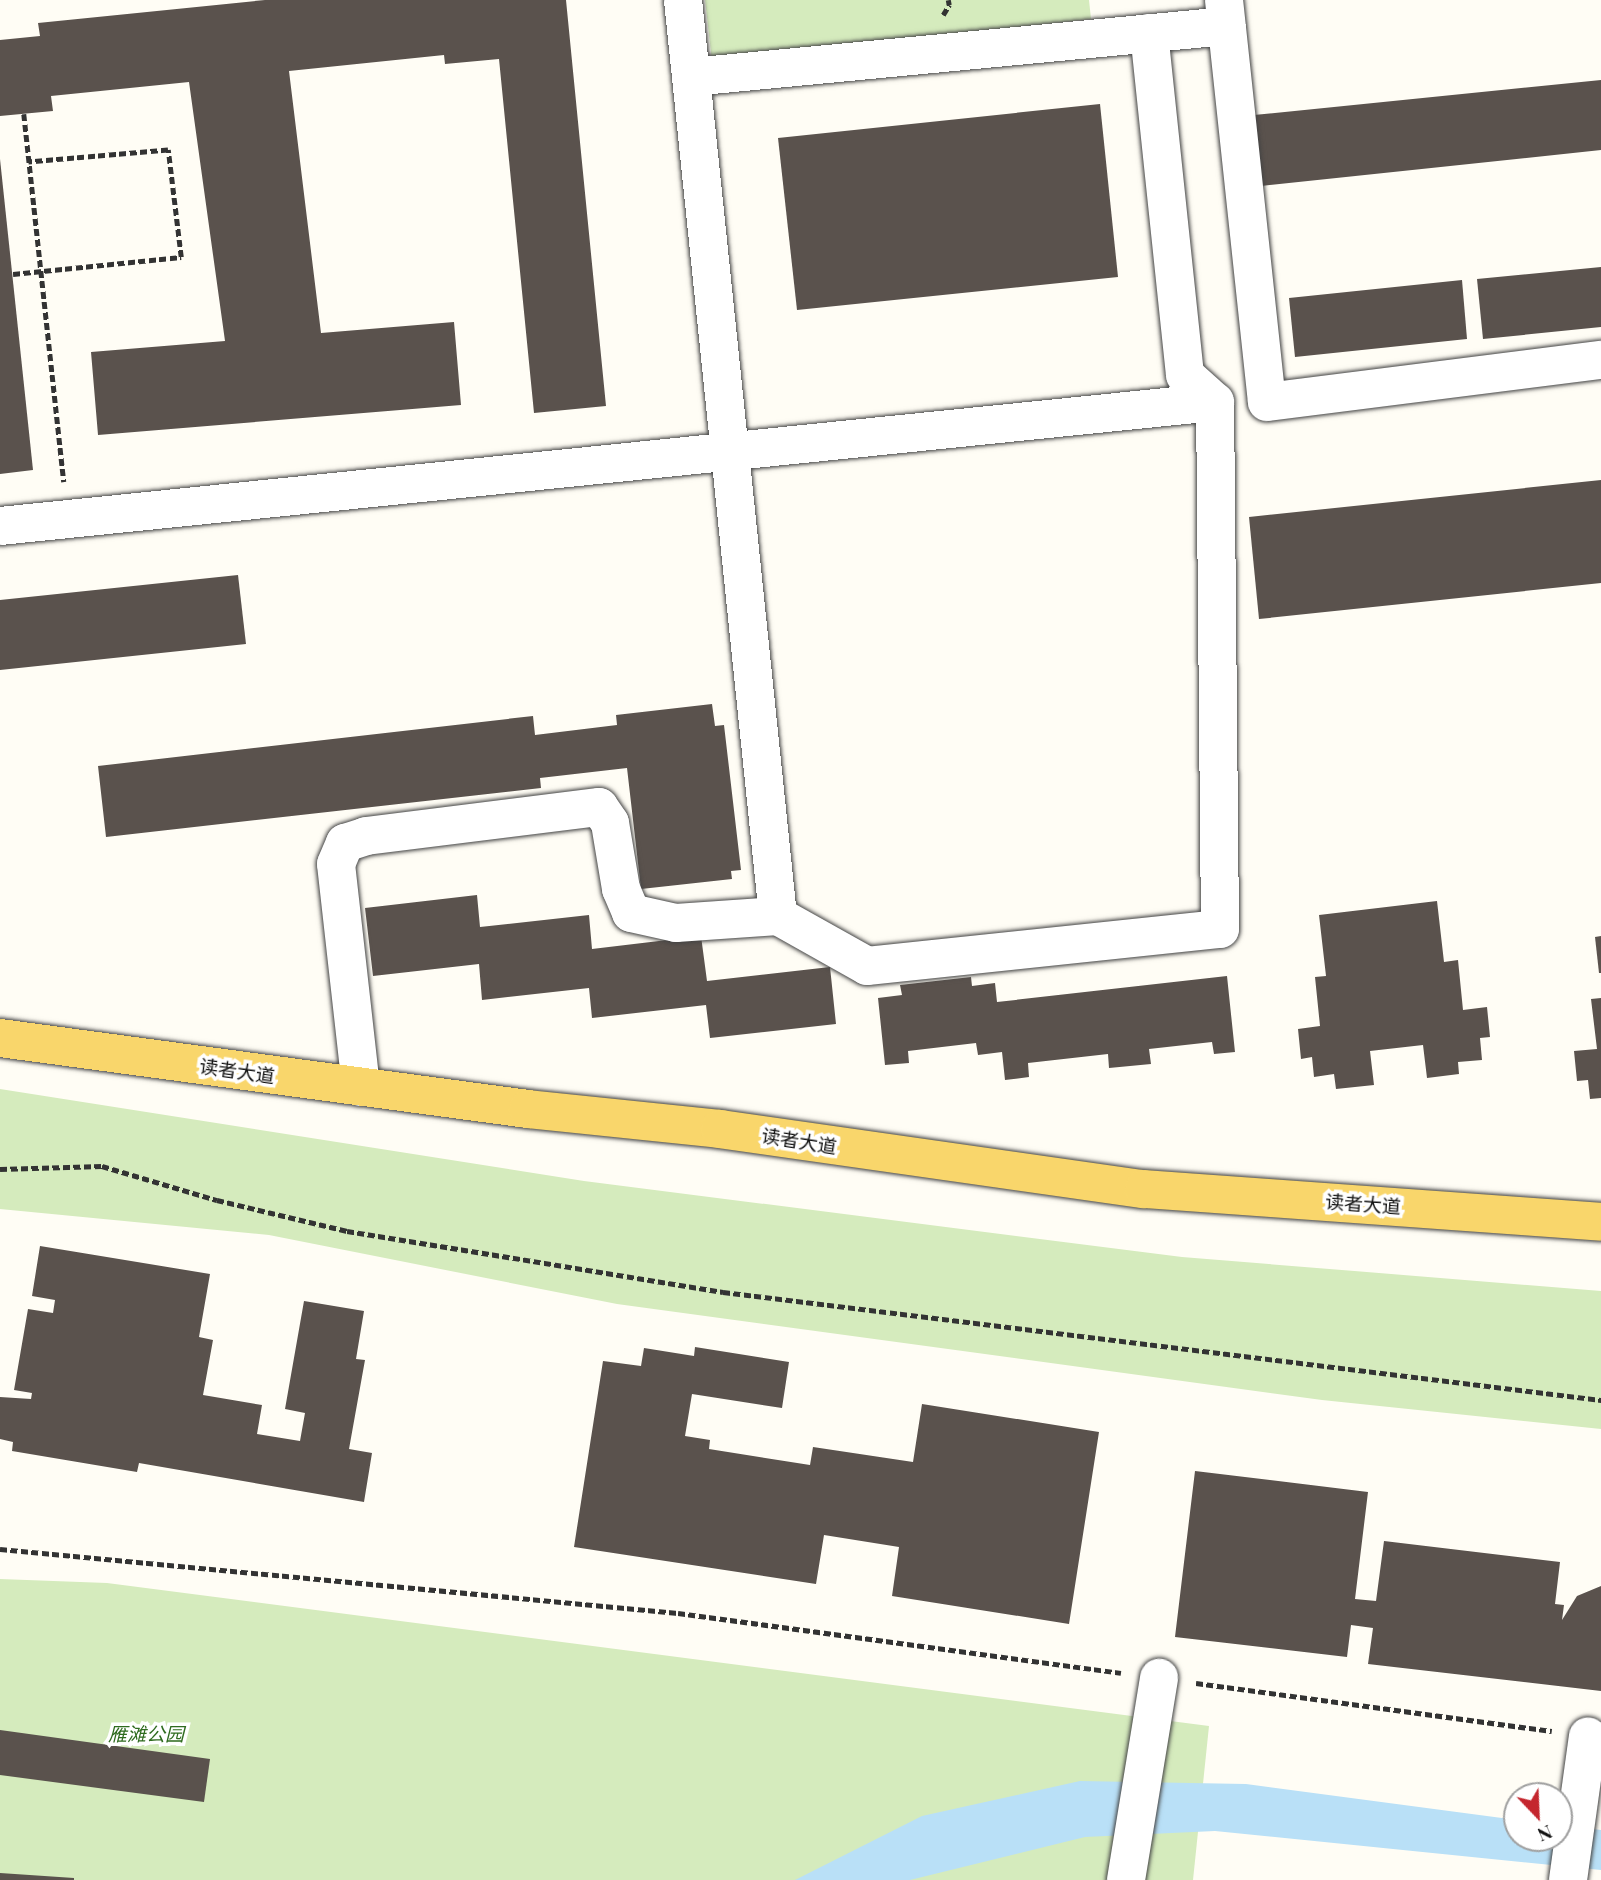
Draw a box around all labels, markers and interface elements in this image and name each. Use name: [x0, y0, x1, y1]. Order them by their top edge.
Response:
street label: 读者大道: [198, 1054, 276, 1088]
street label: 读者大道: [760, 1124, 838, 1158]
street label: 读者大道: [1324, 1190, 1402, 1218]
park label: 雁滩公园: [108, 1723, 184, 1745]
north arrow: [1503, 1782, 1573, 1852]
text: N: [1534, 1820, 1557, 1849]

